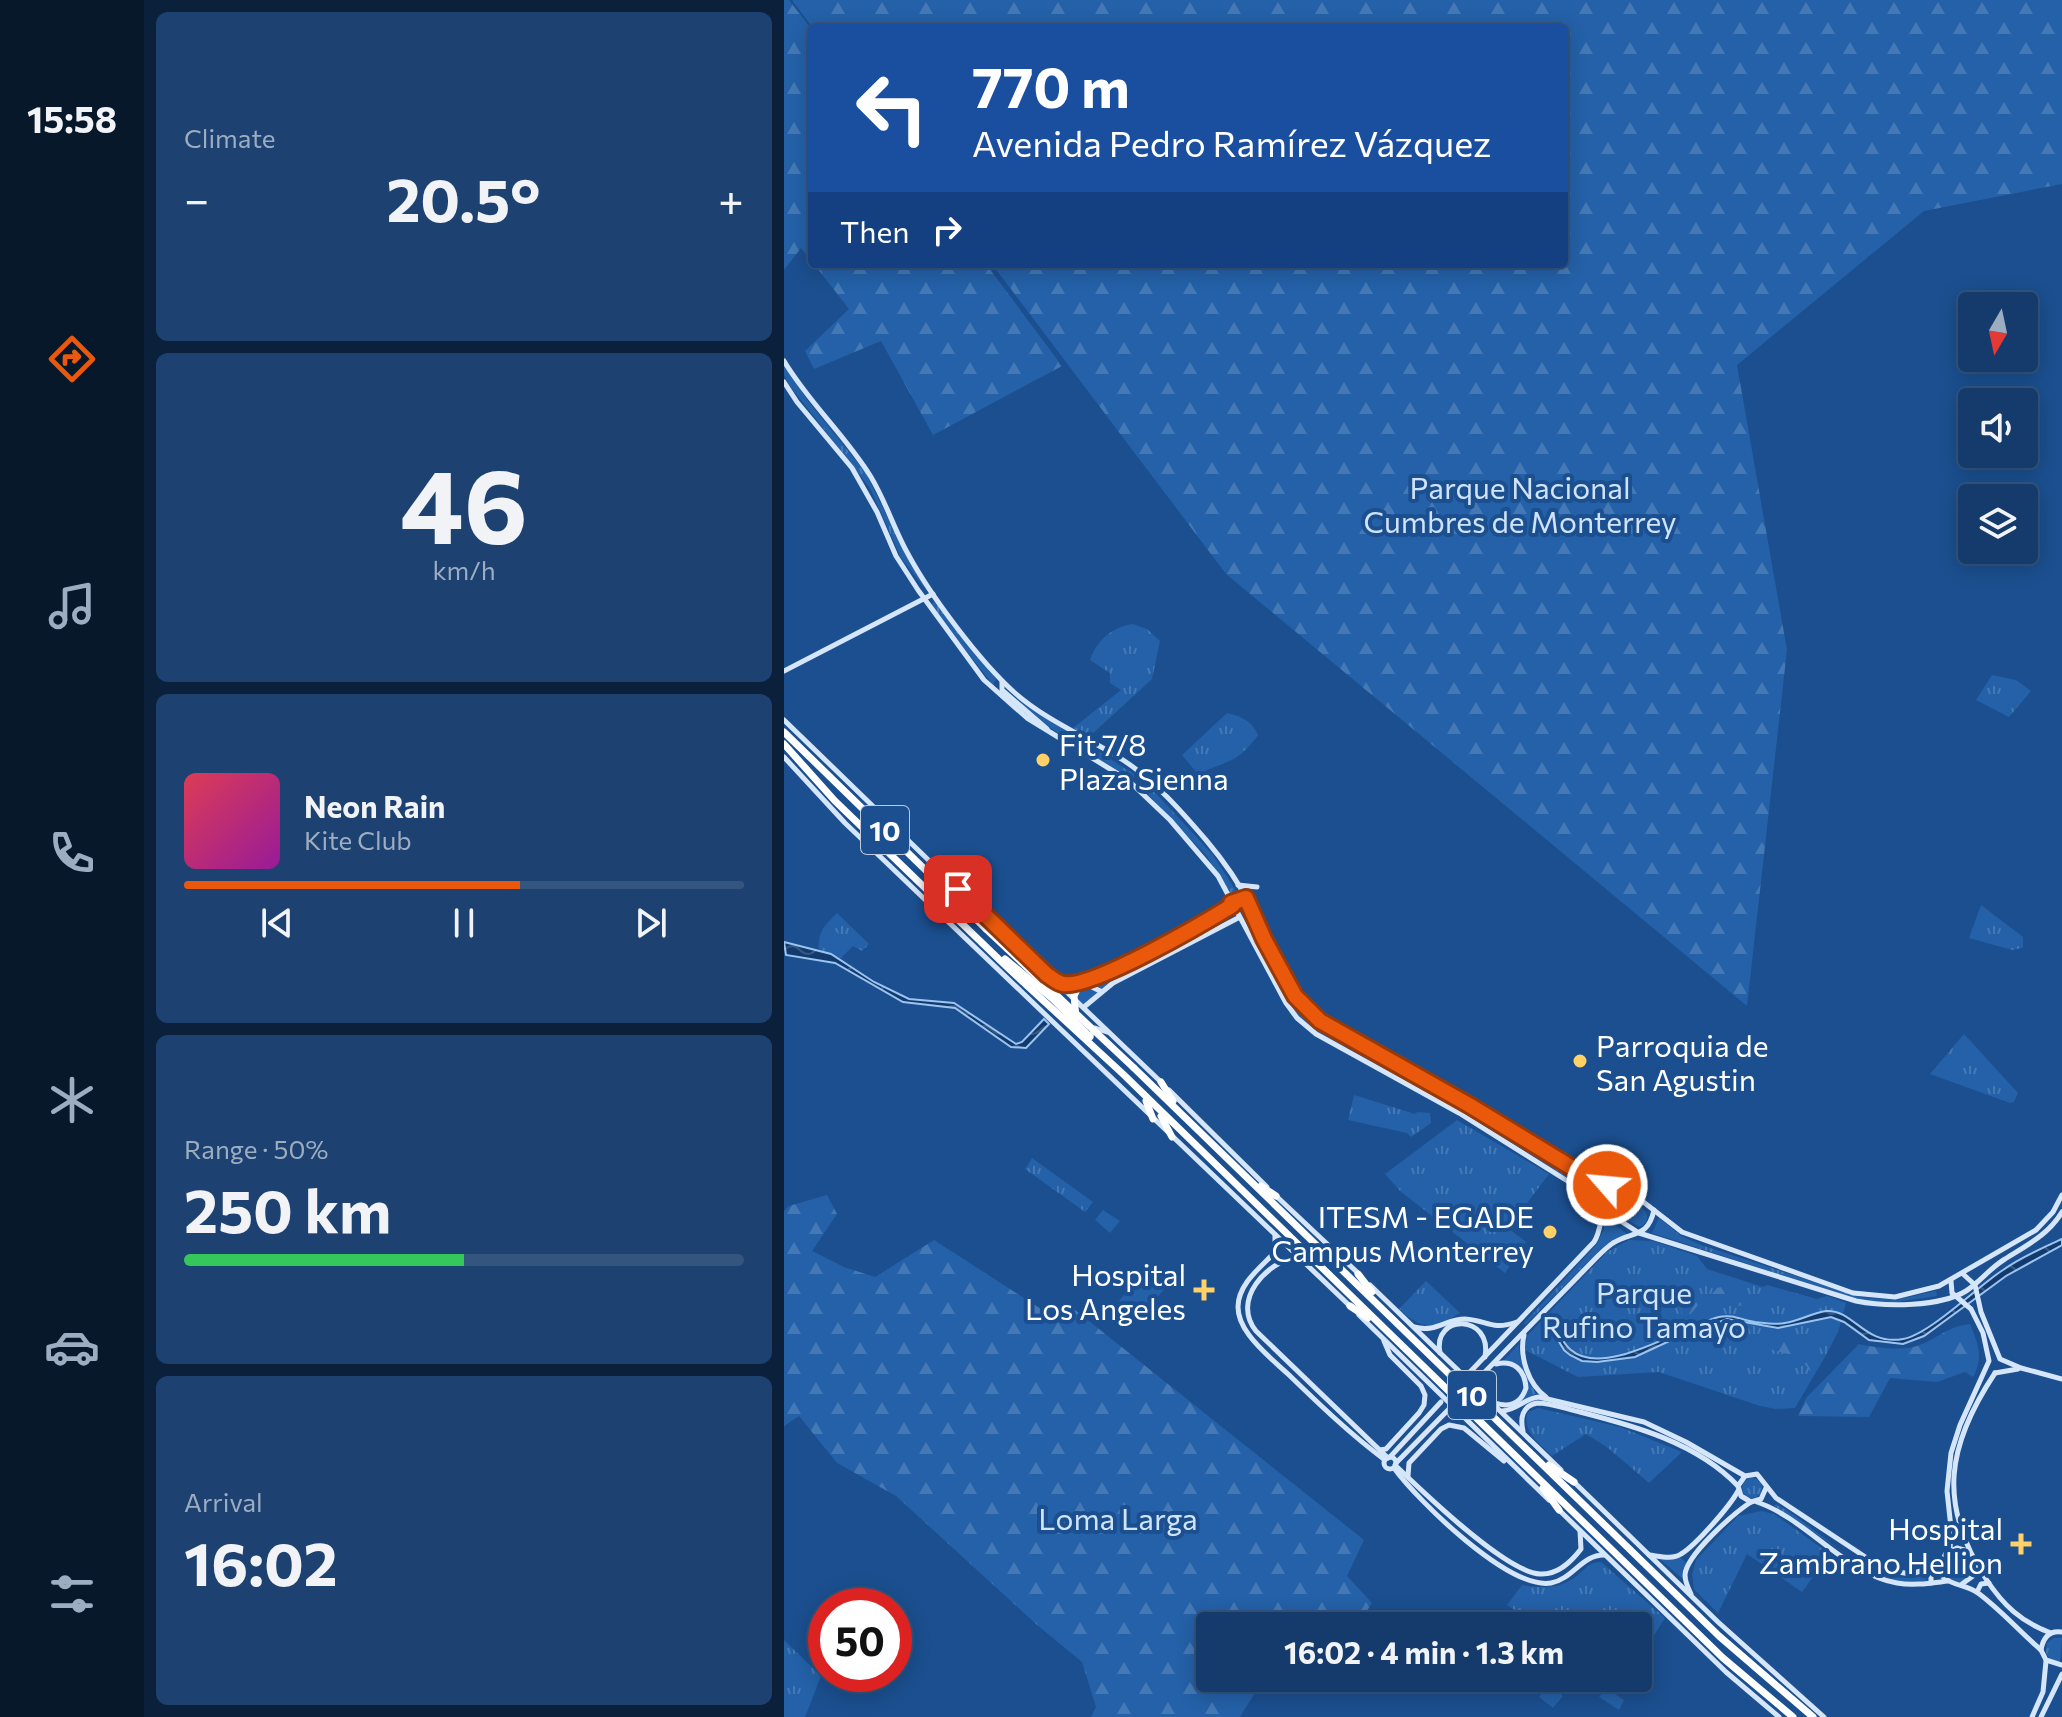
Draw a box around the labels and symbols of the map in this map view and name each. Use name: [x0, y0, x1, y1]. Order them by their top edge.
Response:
north arrow: [1958, 292, 2038, 372]
park label: Parque Nacional Cumbres de Monterrey: [1364, 468, 1676, 539]
place label: Fit 7/8 Plaza Sienna: [1059, 725, 1229, 796]
marker: Fit 7/8 Plaza Sienna: [1034, 751, 1052, 769]
road number: 10: [861, 806, 909, 854]
pin: [924, 855, 992, 923]
place label: Parroquia de San Agustin: [1596, 1026, 1768, 1097]
marker: Parroquia de San Agustin: [1571, 1052, 1589, 1070]
position arrow: [1565, 1143, 1649, 1227]
place label: ITESM - EGADE Campus Monterrey: [1272, 1197, 1534, 1268]
marker: ITESM - EGADE Campus Monterrey: [1541, 1223, 1559, 1241]
place label: Hospital Los Angeles: [1025, 1255, 1186, 1326]
park label: Parque Rufino Tamayo: [1542, 1273, 1746, 1344]
marker: Hospital Los Angeles: [1193, 1279, 1215, 1301]
road number: 10: [1448, 1371, 1496, 1419]
park label: Loma Larga: [1038, 1499, 1198, 1536]
place label: Hospital Zambrano Hellion: [1759, 1509, 2003, 1580]
marker: Hospital Zambrano Hellion: [2010, 1533, 2032, 1555]
speed limit sign: 50: [808, 1588, 912, 1692]

